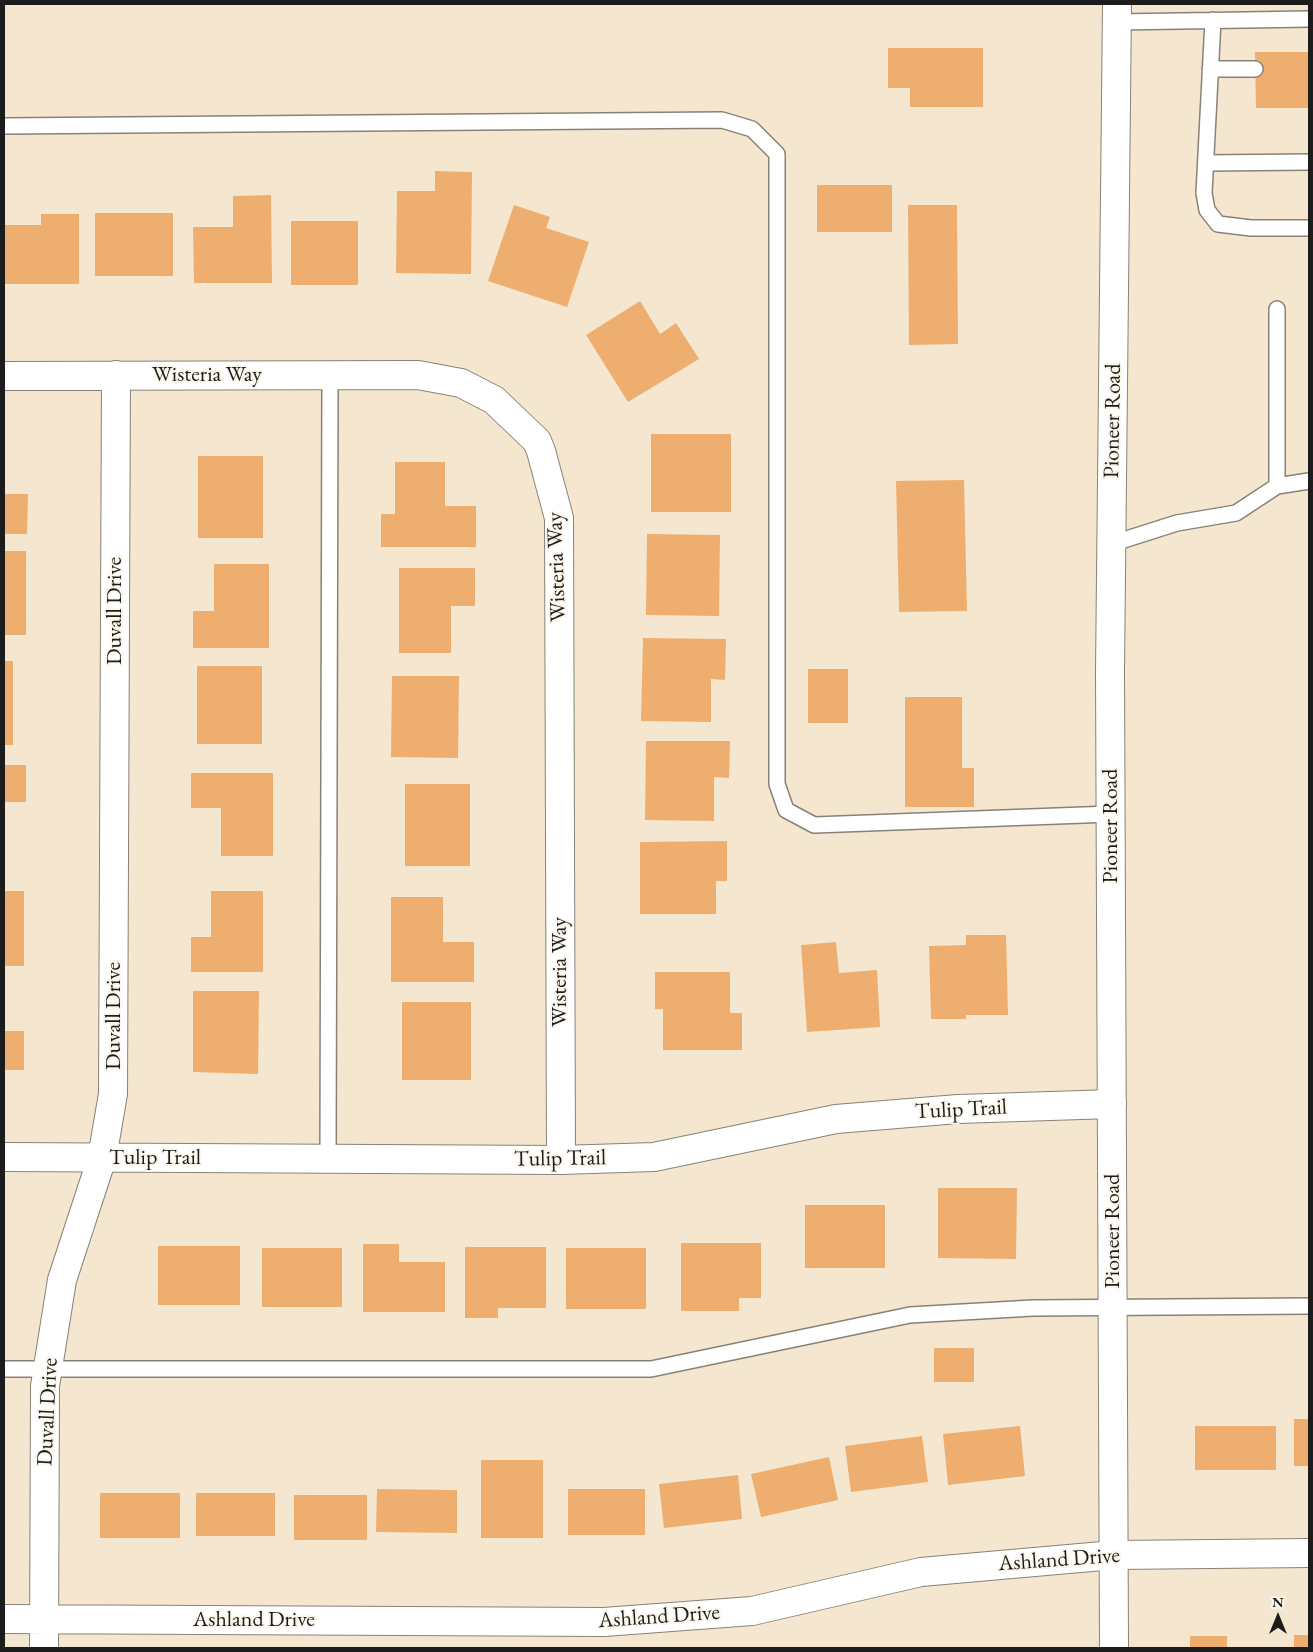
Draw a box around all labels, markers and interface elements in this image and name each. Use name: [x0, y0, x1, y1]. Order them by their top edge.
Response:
street label: Wisteria Way: [152, 362, 262, 388]
street label: Pioneer Road: [1099, 363, 1127, 479]
street label: Wisteria Way: [542, 512, 572, 622]
street label: Duvall Drive: [102, 557, 128, 665]
street label: Pioneer Road: [1098, 769, 1124, 883]
street label: Wisteria Way: [547, 917, 573, 1027]
street label: Duvall Drive: [101, 962, 127, 1070]
street label: Tulip Trail: [914, 1094, 1008, 1126]
street label: Tulip Trail: [109, 1145, 201, 1171]
street label: Tulip Trail: [514, 1145, 606, 1173]
street label: Pioneer Road: [1100, 1174, 1126, 1288]
street label: Duvall Drive: [32, 1357, 64, 1467]
street label: Ashland Drive: [997, 1543, 1121, 1577]
north arrow: [1253, 1592, 1303, 1642]
text: N: [1272, 1593, 1284, 1611]
street label: Ashland Drive: [597, 1600, 721, 1634]
street label: Ashland Drive: [193, 1607, 315, 1633]

